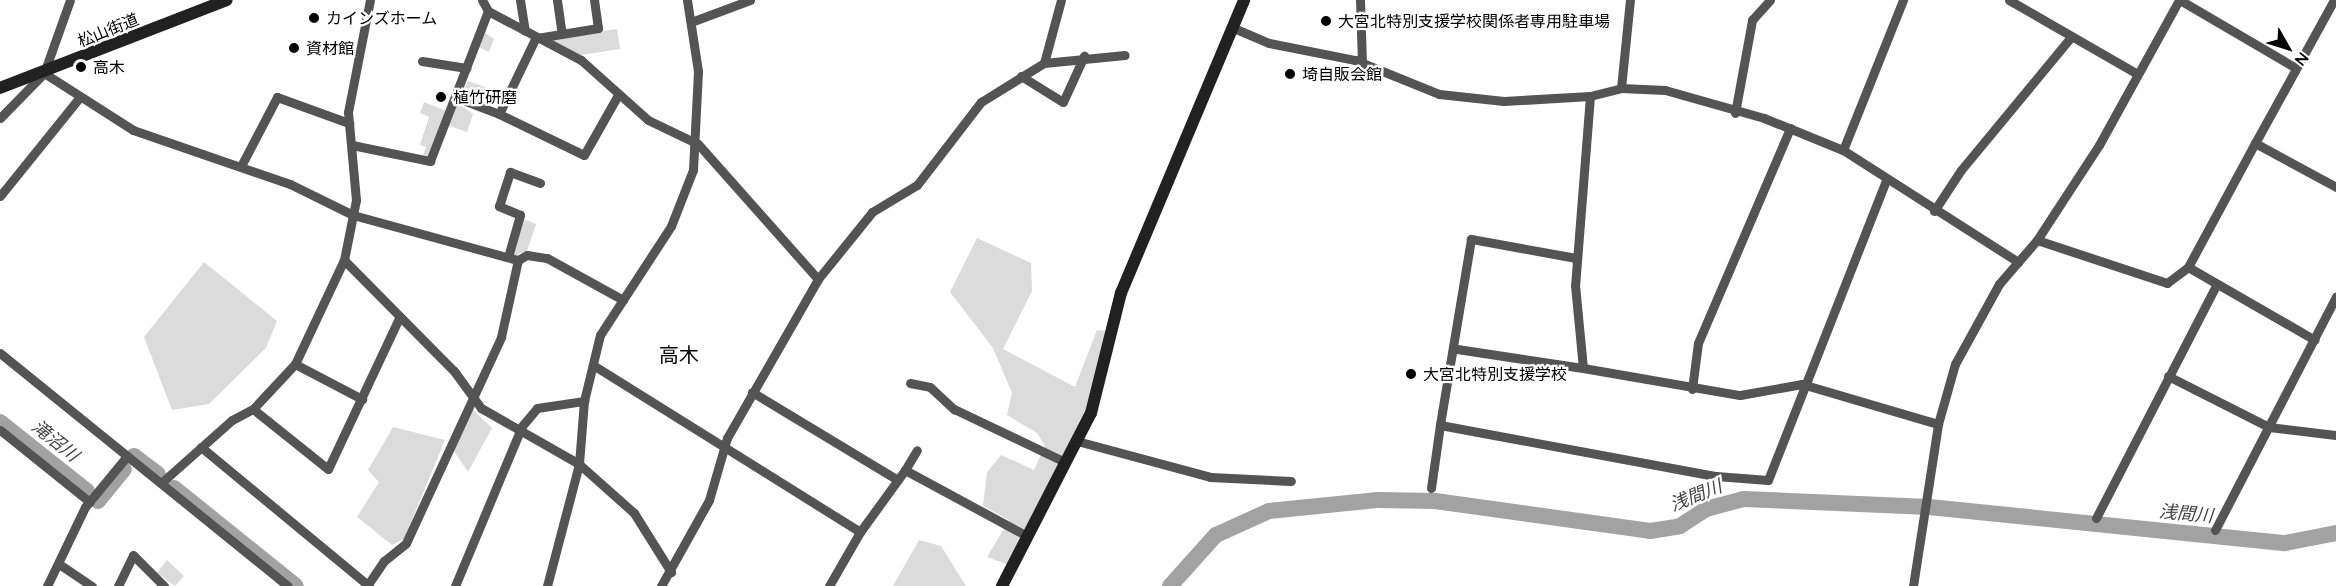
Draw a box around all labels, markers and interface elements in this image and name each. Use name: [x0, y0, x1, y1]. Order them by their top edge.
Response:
place label: カインズホーム: [326, 8, 438, 28]
street label: 松山街道: [75, 9, 141, 51]
marker: カインズホーム: [307, 11, 321, 25]
place label: 大宮北特別支援学校関係者専用駐車場: [1338, 11, 1610, 31]
marker: 大宮北特別支援学校関係者専用駐車場: [1319, 14, 1333, 28]
north arrow: [2258, 18, 2318, 78]
place label: 資材館: [306, 38, 354, 58]
marker: 資材館: [287, 41, 301, 55]
text: N: [2291, 48, 2313, 70]
place label: 高木: [93, 57, 125, 77]
marker: 高木: [74, 60, 88, 74]
place label: 埼自販会館: [1302, 64, 1382, 84]
marker: 埼自販会館: [1283, 67, 1297, 81]
place label: 植竹研磨: [453, 87, 517, 107]
marker: 植竹研磨: [434, 90, 448, 104]
district label: 高木: [659, 342, 699, 366]
place label: 大宮北特別支援学校: [1423, 364, 1567, 384]
marker: 大宮北特別支援学校: [1404, 367, 1418, 381]
water label: 滝沼川: [27, 416, 83, 466]
water label: 浅間川: [1667, 476, 1725, 516]
water label: 浅間川: [2158, 501, 2214, 527]

